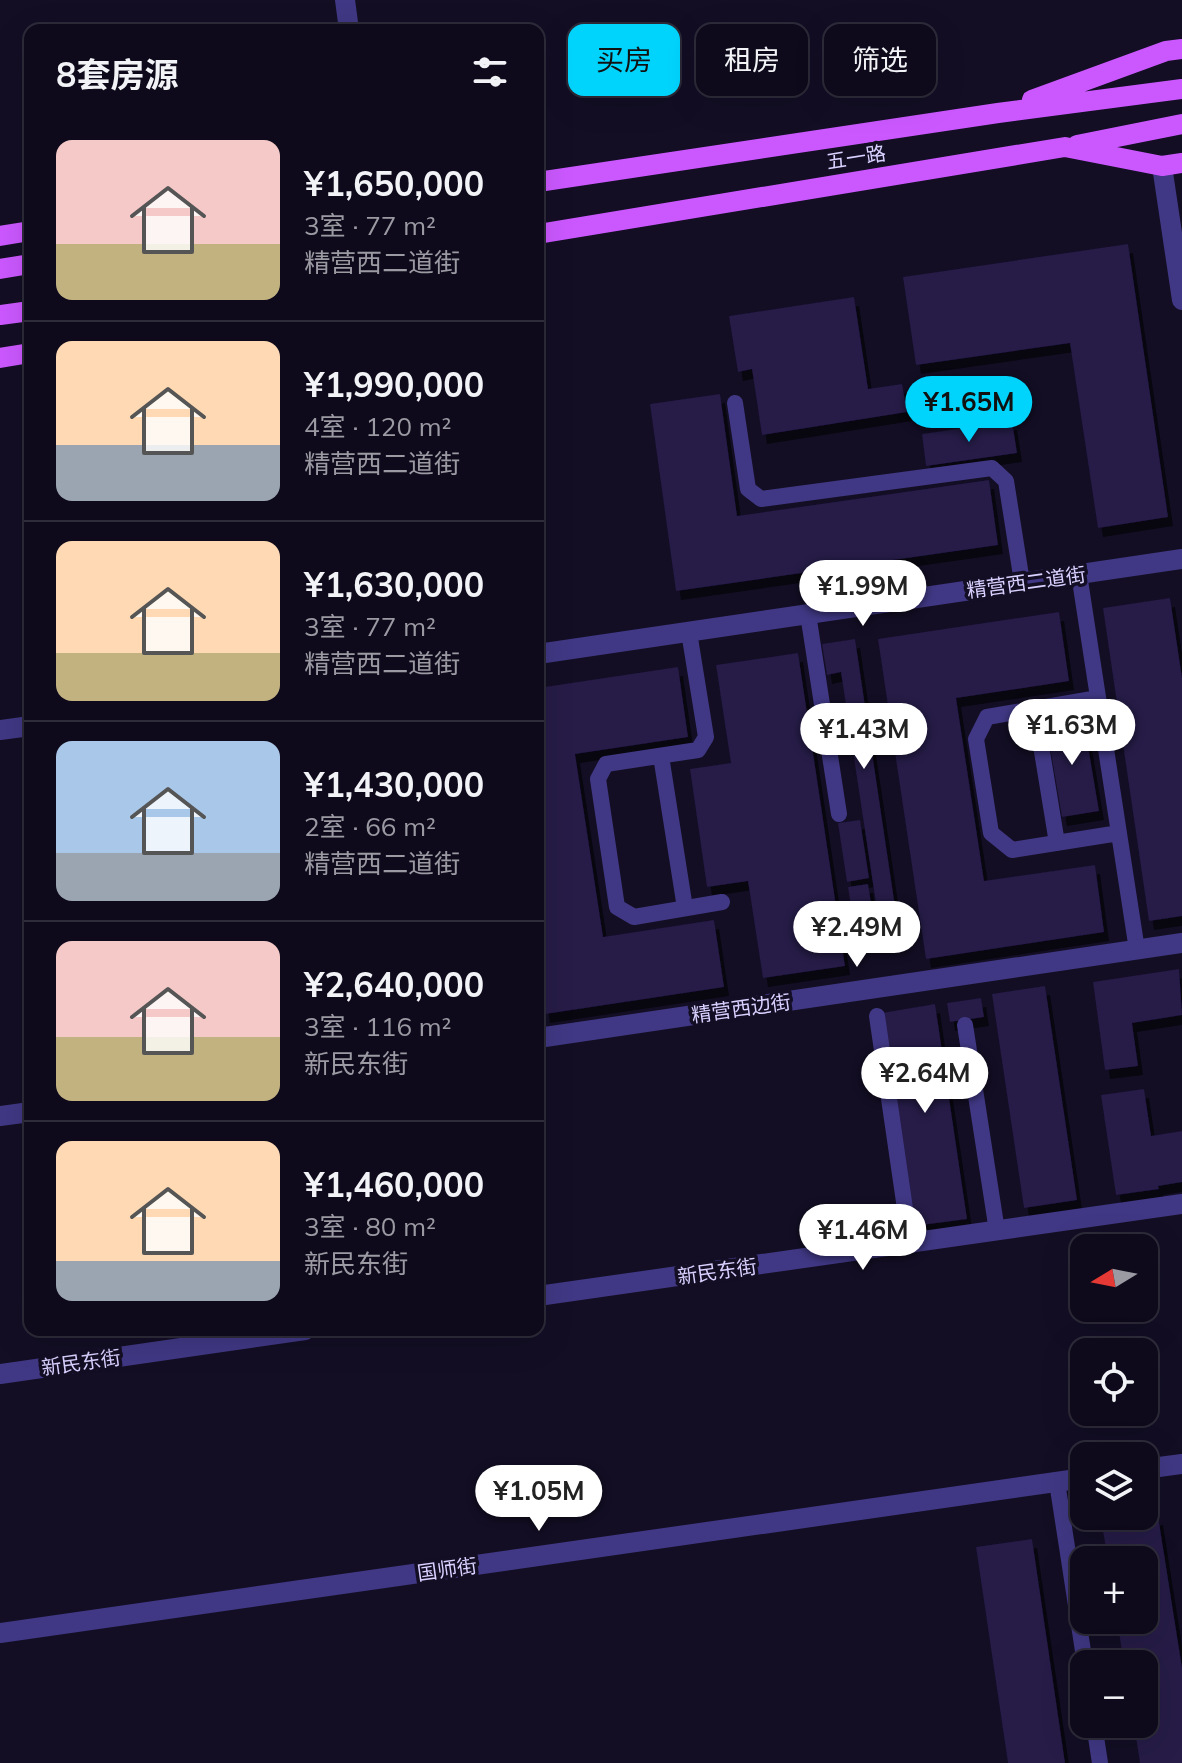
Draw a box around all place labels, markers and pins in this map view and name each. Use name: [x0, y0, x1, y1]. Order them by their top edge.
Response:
pin: ¥1.65M: [904, 376, 1034, 444]
pin: ¥1.99M: [798, 560, 928, 628]
pin: ¥1.63M: [1007, 699, 1137, 767]
pin: ¥1.43M: [799, 703, 929, 771]
pin: ¥2.49M: [792, 901, 922, 969]
pin: ¥2.64M: [860, 1047, 990, 1115]
pin: ¥1.46M: [798, 1204, 928, 1272]
pin: ¥1.05M: [474, 1465, 604, 1533]

